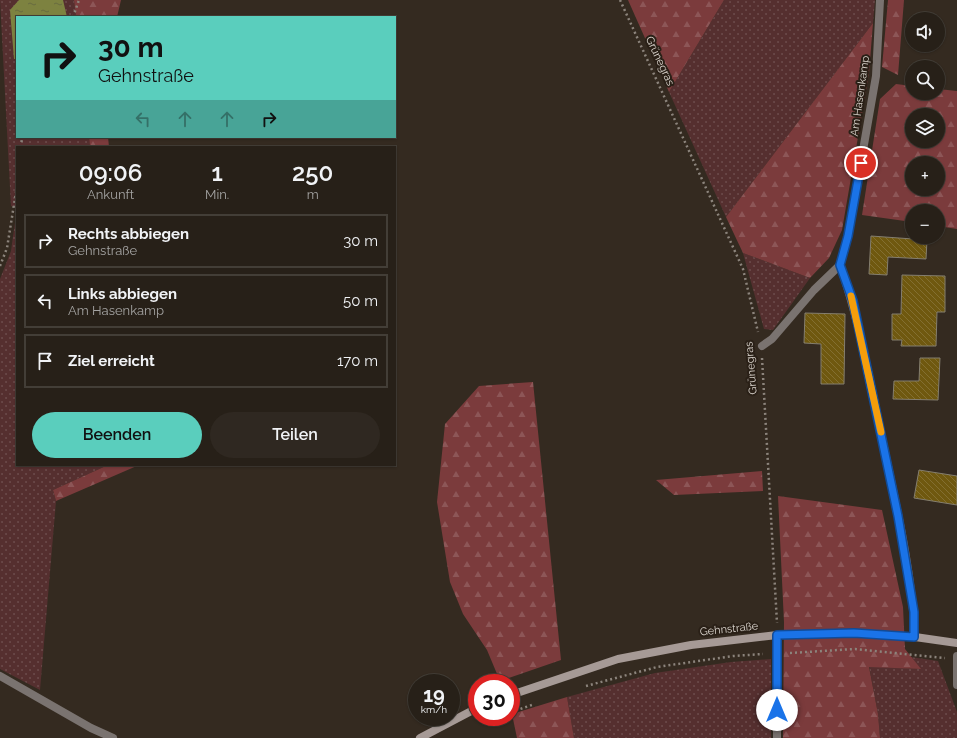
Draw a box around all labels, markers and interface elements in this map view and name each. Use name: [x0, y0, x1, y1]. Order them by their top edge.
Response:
map controls: [905, 12, 945, 244]
button: sound: [905, 12, 945, 52]
text: 30 m: [98, 31, 164, 64]
icon: right: [32, 32, 84, 84]
street label: Grünegras: [643, 34, 677, 88]
street label: Am Hasenkamp: [848, 55, 872, 137]
button: search: [905, 60, 945, 100]
text: Gehnstraße: [98, 65, 194, 86]
icon: left: [132, 108, 154, 130]
icon: ahead: [174, 108, 196, 130]
icon: ahead: [216, 108, 238, 130]
icon: right: [258, 108, 280, 130]
button: layers: [905, 108, 945, 148]
pin: [844, 146, 878, 180]
icon: arrive: [850, 152, 872, 174]
button: +: [905, 156, 945, 196]
text: 09:06: [79, 158, 142, 187]
text: 1: [212, 158, 223, 187]
text: 250: [292, 158, 333, 187]
text: Ankunft: [87, 187, 134, 202]
text: Min.: [205, 187, 229, 202]
text: m: [307, 187, 319, 202]
button: −: [905, 204, 945, 244]
text: Rechts abbiegen: [68, 225, 189, 243]
icon: right: [34, 230, 56, 252]
text: 30 m: [343, 232, 378, 250]
text: Gehnstraße: [68, 243, 137, 258]
text: Links abbiegen: [68, 285, 177, 303]
icon: left: [34, 290, 56, 312]
text: 50 m: [343, 292, 378, 310]
text: Am Hasenkamp: [68, 303, 164, 318]
street label: Grünegras: [742, 341, 760, 395]
icon: arrive: [34, 350, 56, 372]
text: Ziel erreicht: [68, 352, 155, 370]
text: 170 m: [337, 352, 378, 370]
button: Beenden: [32, 412, 202, 458]
button: Teilen: [210, 412, 380, 458]
street label: Gehnstraße: [699, 619, 759, 639]
speed limit sign: 30: [468, 674, 520, 726]
text: 19: [423, 683, 445, 707]
position arrow: [756, 689, 798, 731]
text: km/h: [421, 704, 447, 715]

